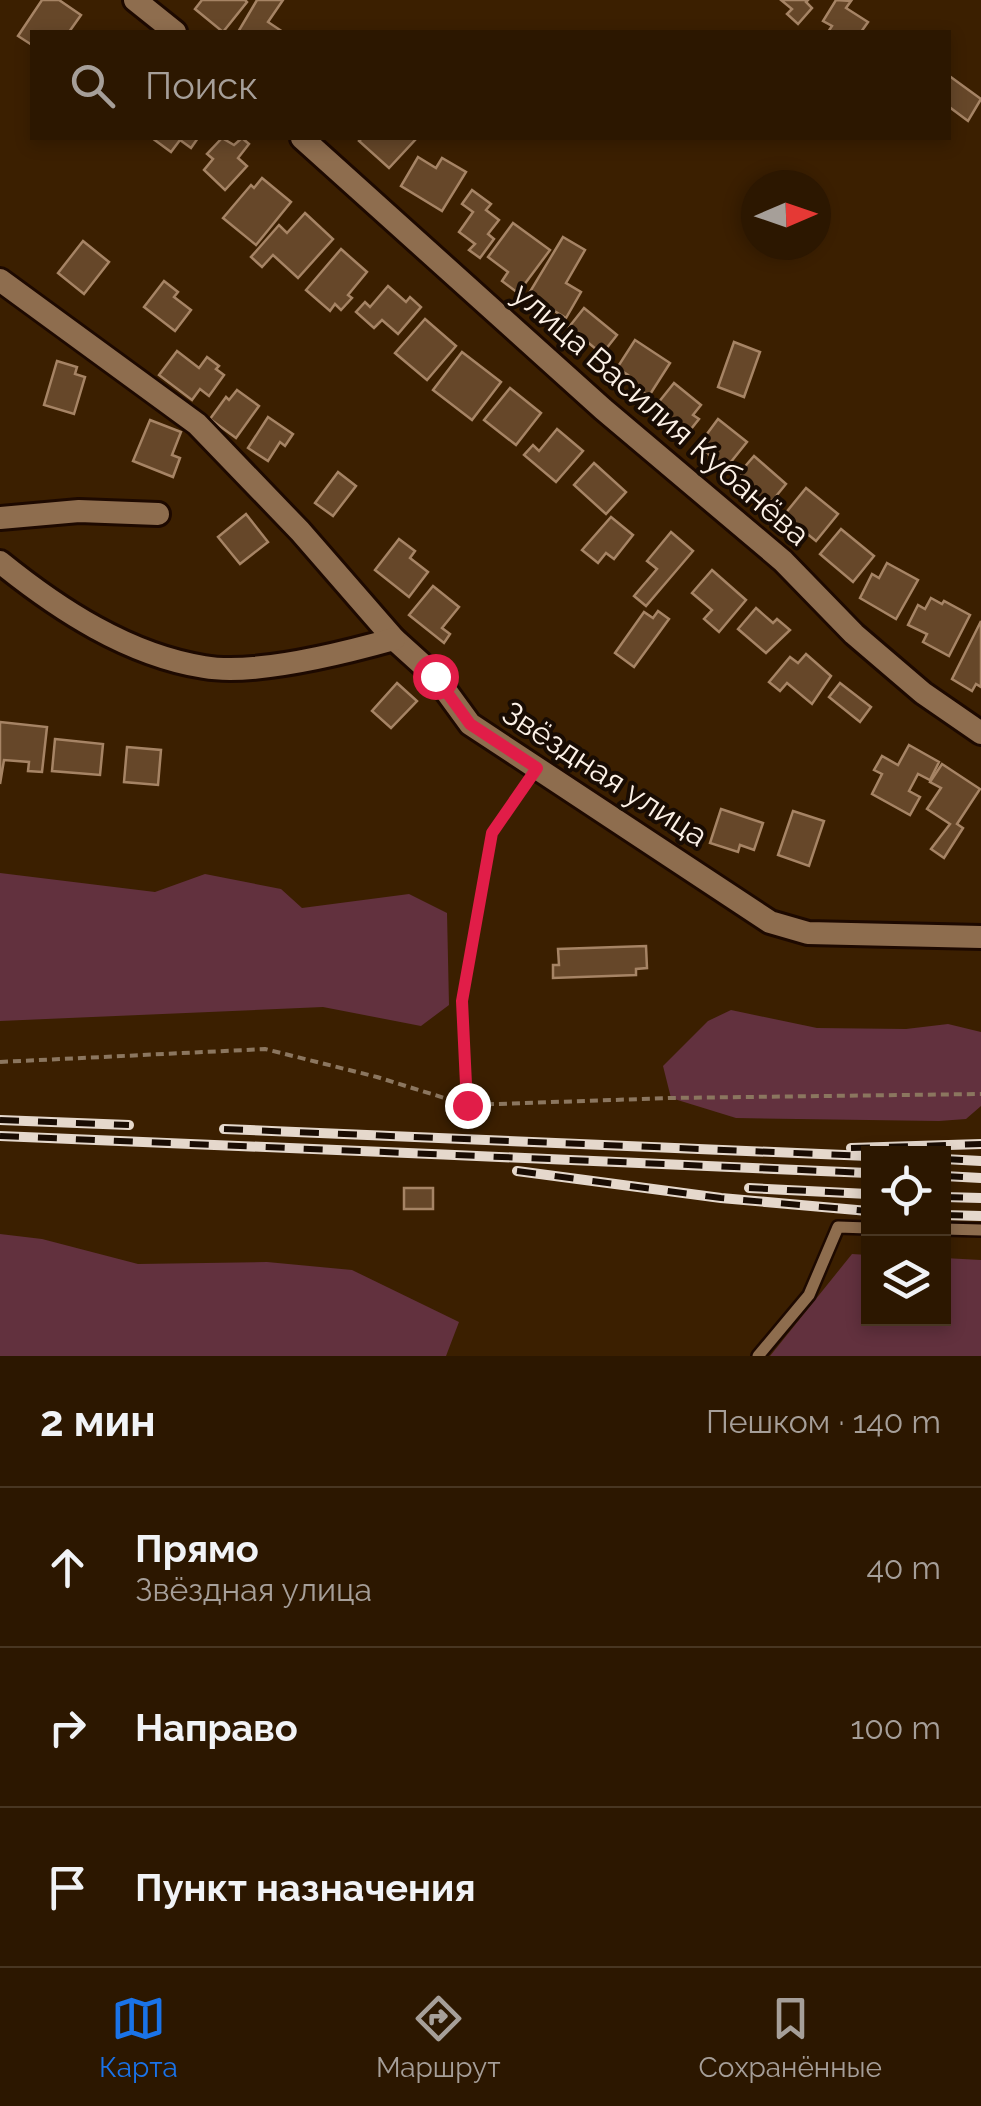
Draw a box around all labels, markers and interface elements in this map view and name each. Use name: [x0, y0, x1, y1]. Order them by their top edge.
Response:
search box: [30, 30, 951, 140]
icon: search: [65, 58, 120, 113]
text: Поиск: [145, 63, 258, 108]
north arrow: [741, 170, 831, 260]
street label: улица Василия Кубанёва: [505, 275, 817, 553]
route start: [413, 654, 459, 700]
street label: Звёздная улица: [496, 694, 715, 854]
route end: [445, 1083, 491, 1129]
map controls: [861, 1146, 951, 1326]
button: locate: [861, 1146, 951, 1236]
button: layers: [861, 1236, 951, 1326]
text: 2 мин: [40, 1397, 156, 1446]
text: Пешком · 140 m: [706, 1403, 941, 1440]
text: Прямо: [135, 1526, 259, 1571]
icon: ahead: [40, 1540, 95, 1595]
text: 40 m: [866, 1549, 941, 1586]
text: Звёздная улица: [135, 1571, 372, 1608]
icon: right: [40, 1700, 95, 1755]
text: Направо: [135, 1705, 298, 1750]
text: 100 m: [851, 1709, 941, 1746]
icon: arrive: [40, 1860, 95, 1915]
text: Пункт назначения: [135, 1865, 476, 1910]
tab: Карта: [99, 1991, 178, 2084]
tab: Маршрут: [376, 1991, 501, 2084]
tab: Сохранённые: [699, 1991, 882, 2084]

